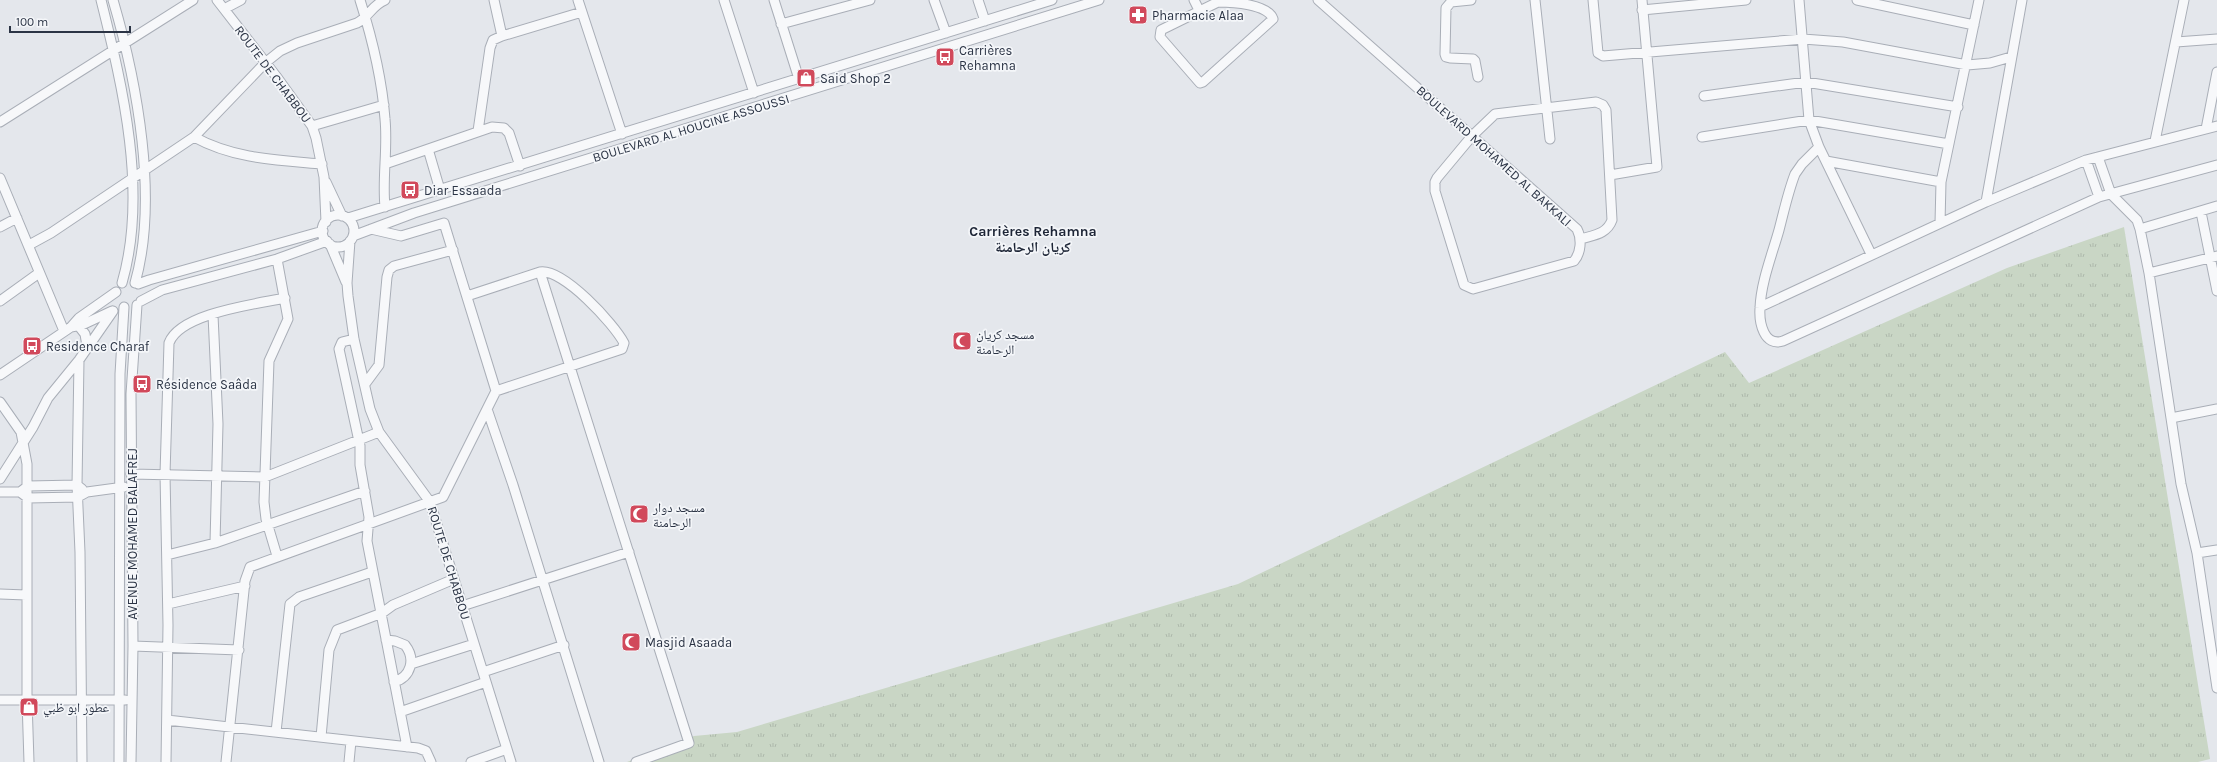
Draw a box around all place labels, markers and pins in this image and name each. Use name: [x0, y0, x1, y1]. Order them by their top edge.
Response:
pharmacy icon: Pharmacie Alaa: [1127, 4, 1149, 26]
place label: Pharmacie Alaa: [1152, 8, 1244, 23]
place label: Carrières Rehamna: [959, 43, 1016, 73]
bus stop icon: Carrières Rehamna: [934, 46, 956, 68]
shop icon: Said Shop 2: [795, 67, 817, 89]
place label: Said Shop 2: [820, 71, 891, 86]
bus stop icon: Diar Essaada: [399, 179, 421, 201]
place label: Diar Essaada: [424, 183, 502, 198]
place label: مسجد كريان الرحامنة: [976, 327, 1035, 358]
mosque icon: مسجد كريان الرحامنة: [951, 330, 973, 352]
bus stop icon: Residence Charaf: [21, 335, 43, 357]
place label: Residence Charaf: [46, 339, 150, 354]
bus stop icon: Résidence Saâda: [131, 373, 153, 395]
place label: Résidence Saâda: [156, 377, 257, 392]
place label: مسجد دوار الرحامنة: [652, 500, 705, 531]
mosque icon: مسجد دوار الرحامنة: [628, 503, 650, 525]
mosque icon: Masjid Asaada: [620, 631, 642, 653]
place label: Masjid Asaada: [645, 635, 732, 650]
shop icon: عطور ابو ظبي: [18, 696, 40, 718]
place label: عطور ابو ظبي: [43, 700, 110, 718]

